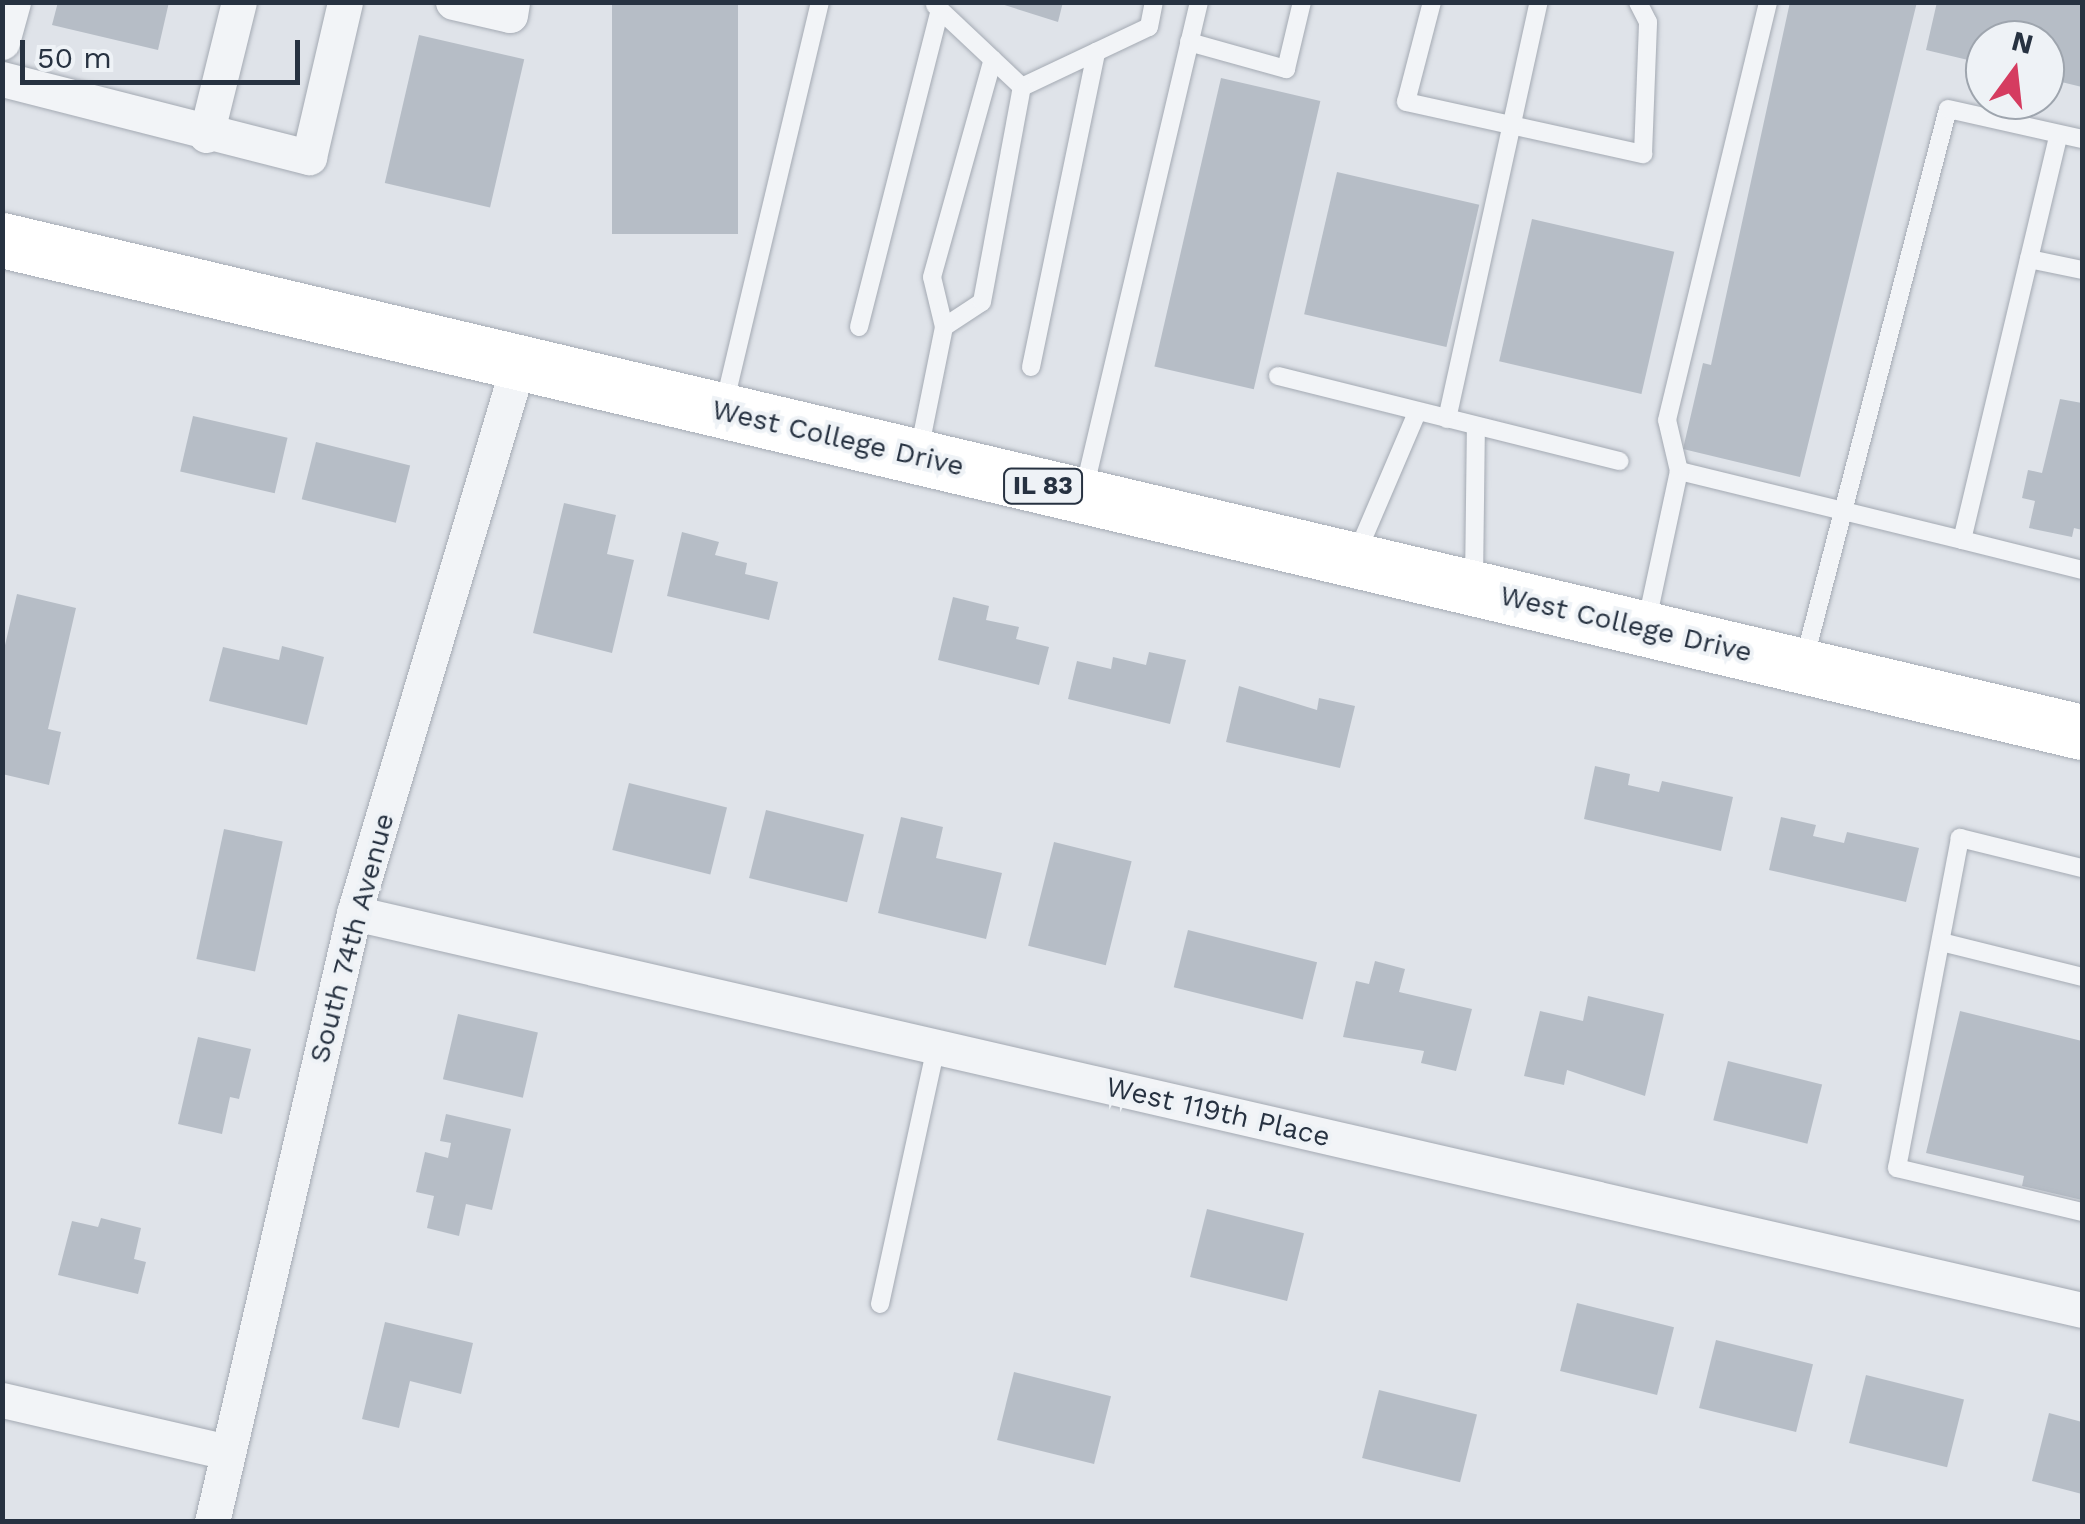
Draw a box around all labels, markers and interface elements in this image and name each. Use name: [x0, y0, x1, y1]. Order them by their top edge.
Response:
scale bar: [25, 20, 305, 82]
north arrow: [1965, 20, 2065, 120]
text: N: [2008, 24, 2037, 61]
text: 50 m: [37, 40, 112, 75]
street label: West College Drive: [709, 393, 967, 483]
road number: IL 83: [1000, 466, 1086, 506]
street label: West College Drive: [1497, 579, 1755, 669]
street label: South 74th Avenue: [302, 808, 402, 1068]
street label: West 119th Place: [1103, 1070, 1333, 1154]

